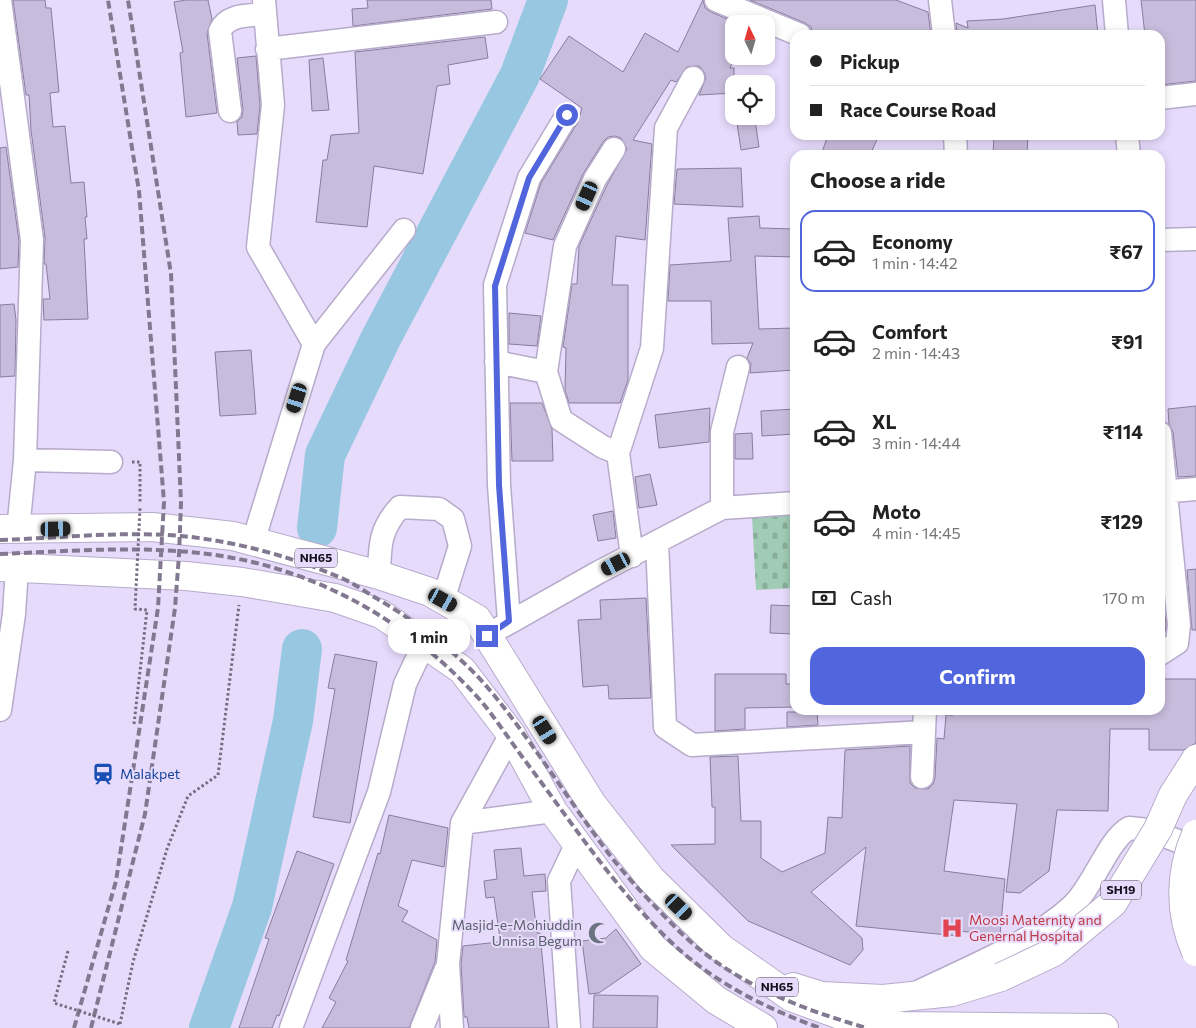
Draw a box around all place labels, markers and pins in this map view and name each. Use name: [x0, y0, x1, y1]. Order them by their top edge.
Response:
station icon: Malakpet: [90, 761, 116, 787]
place label: Malakpet: [120, 765, 181, 782]
place label: Moosi Maternity and Genernal Hospital: [969, 911, 1102, 944]
hospital icon: Moosi Maternity and Genernal Hospital: [939, 915, 965, 941]
place label: Masjid-e-Mohiuddin Unnisa Begum: [452, 916, 582, 949]
mosque icon: Masjid-e-Mohiuddin Unnisa Begum: [586, 920, 612, 946]

